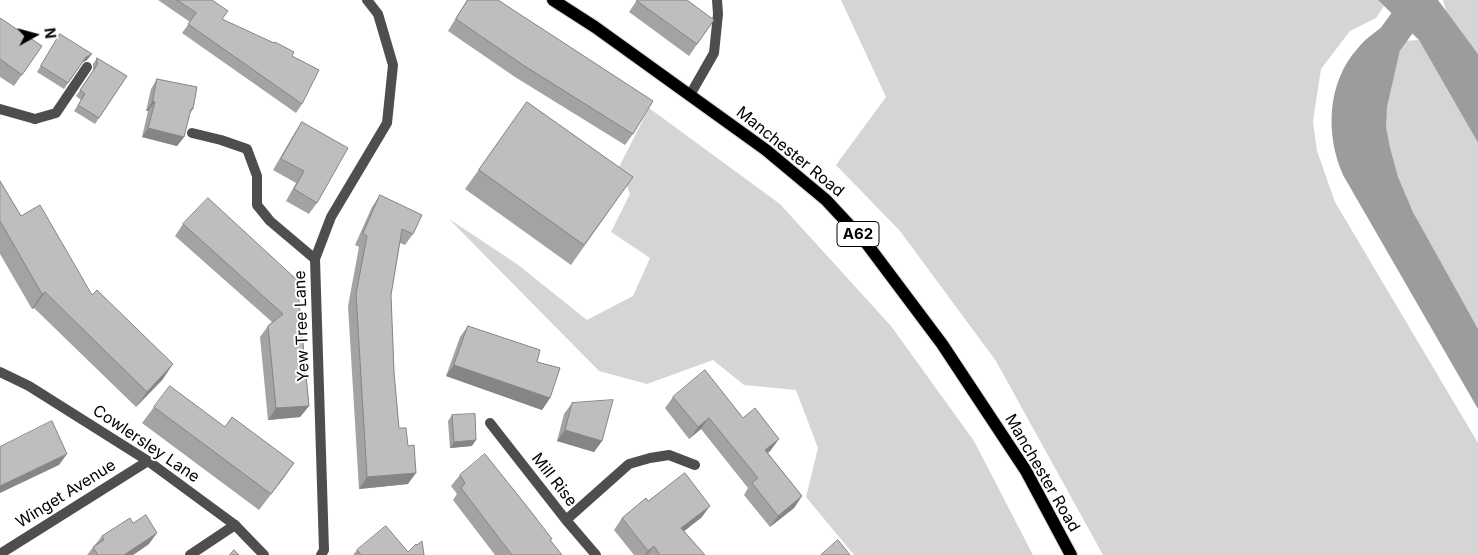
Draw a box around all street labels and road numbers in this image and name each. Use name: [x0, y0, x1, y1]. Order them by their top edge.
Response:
street label: Manchester Road: [732, 103, 848, 201]
road number: A62: [837, 222, 879, 246]
street label: Yew Tree Lane: [290, 270, 314, 382]
street label: Cowlersley Lane: [89, 401, 203, 487]
street label: Manchester Road: [1000, 411, 1084, 535]
street label: Mill Rise: [527, 449, 581, 511]
street label: Winget Avenue: [13, 456, 119, 532]

